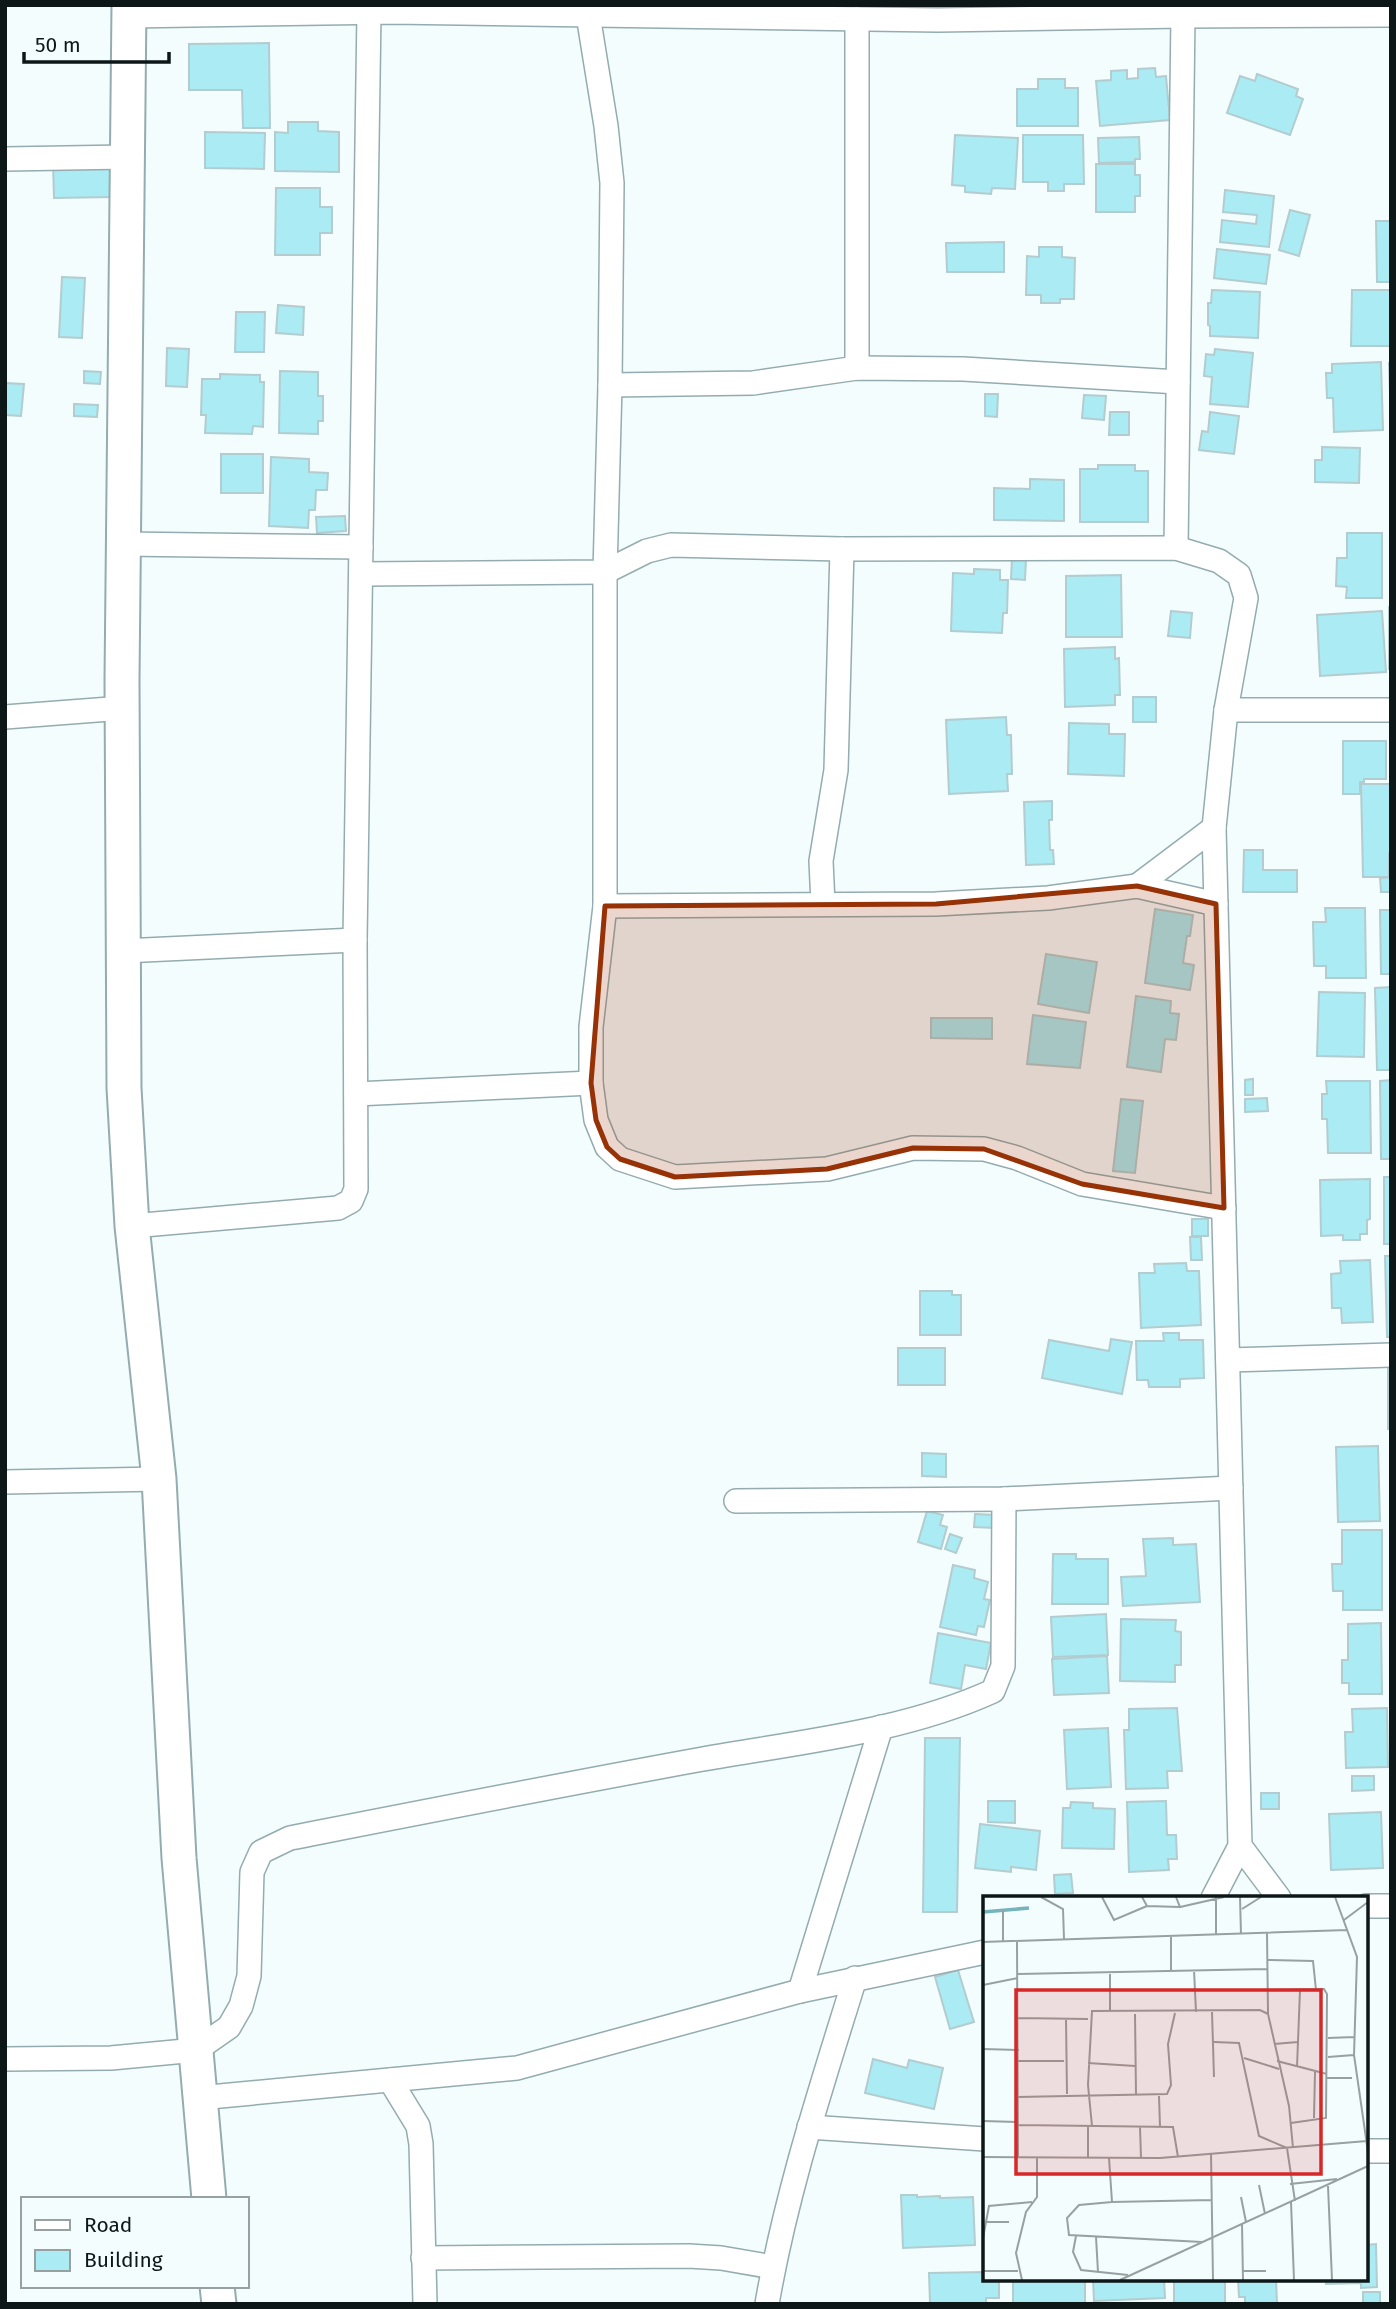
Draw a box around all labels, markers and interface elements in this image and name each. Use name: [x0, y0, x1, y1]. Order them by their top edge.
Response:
scale bar: [24, 21, 170, 65]
text: 50 m: [35, 32, 81, 58]
inset map: [983, 1896, 1368, 2281]
legend: [21, 2197, 248, 2288]
text: Road: [84, 2212, 132, 2238]
text: Building: [84, 2247, 163, 2273]

